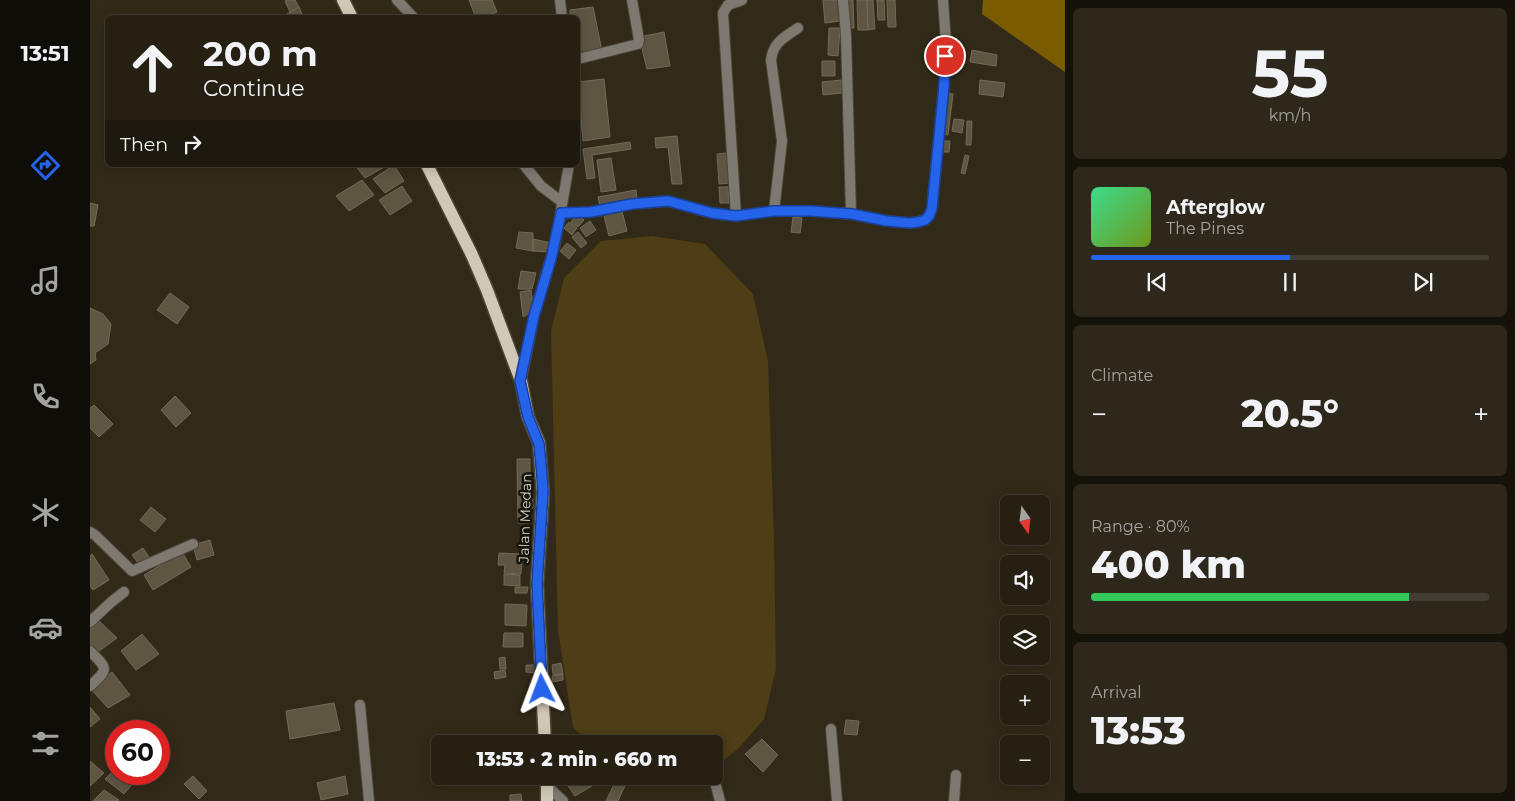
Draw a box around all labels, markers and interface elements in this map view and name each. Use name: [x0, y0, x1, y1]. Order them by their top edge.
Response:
text: 200 m: [203, 32, 318, 75]
text: 55: [1251, 34, 1329, 113]
icon: ahead: [120, 35, 185, 100]
pin: [924, 35, 966, 77]
text: 13:51: [20, 40, 70, 67]
icon: arrive: [931, 42, 959, 70]
text: Continue: [203, 75, 305, 102]
text: km/h: [1269, 106, 1311, 125]
icon: right: [178, 130, 206, 158]
text: Then: [120, 133, 168, 156]
icon: directions: [28, 148, 63, 183]
text: Afterglow: [1166, 196, 1265, 219]
text: The Pines: [1166, 219, 1244, 238]
icon: music: [28, 263, 63, 298]
icon: previous: [1143, 268, 1171, 296]
icon: pause: [1276, 268, 1304, 296]
icon: next: [1409, 268, 1437, 296]
text: Climate: [1091, 366, 1153, 385]
icon: phone: [28, 379, 63, 414]
text: 20.5°: [1241, 390, 1339, 437]
text: −: [1091, 397, 1107, 431]
text: +: [1473, 397, 1489, 431]
street label: Jalan Medan: [514, 473, 536, 564]
icon: climate: [28, 495, 63, 530]
north arrow: [1000, 495, 1050, 545]
map controls: [1000, 495, 1050, 785]
text: Range · 80%: [1091, 517, 1190, 536]
text: 400 km: [1091, 541, 1246, 588]
button: sound: [1000, 555, 1050, 605]
icon: car: [28, 610, 63, 645]
button: layers: [1000, 615, 1050, 665]
position arrow: [515, 662, 567, 714]
button: +: [1000, 675, 1050, 725]
text: Arrival: [1091, 683, 1141, 702]
text: 13:53: [1091, 707, 1186, 754]
speed limit sign: 60: [105, 720, 170, 785]
icon: filters: [28, 726, 63, 761]
button: −: [1000, 735, 1050, 785]
text: 13:53 · 2 min · 660 m: [477, 748, 677, 771]

